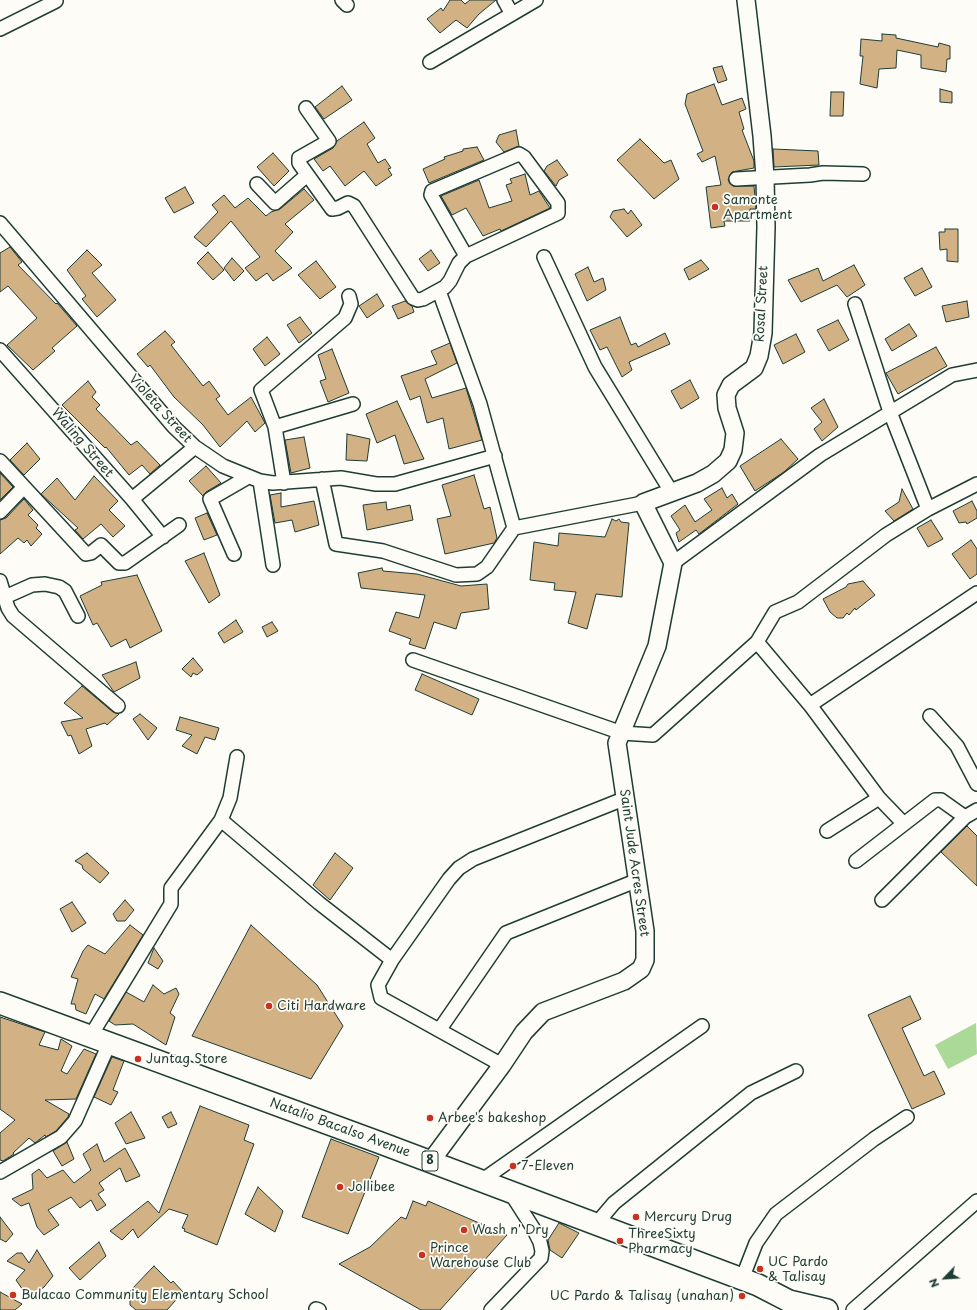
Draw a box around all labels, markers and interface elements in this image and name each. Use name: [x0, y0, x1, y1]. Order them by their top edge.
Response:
place label: Samonte Apartment: [723, 192, 792, 223]
marker: Samonte Apartment: [710, 202, 720, 212]
street label: Rosal Street: [752, 265, 772, 343]
street label: Violeta Street: [125, 372, 195, 446]
street label: Waling Street: [48, 405, 116, 481]
street label: Saint Jude Acres Street: [616, 788, 652, 938]
place label: Citi Hardware: [277, 998, 366, 1014]
marker: Citi Hardware: [264, 1001, 274, 1011]
place label: Juntag Store: [146, 1051, 227, 1067]
marker: Juntag Store: [133, 1054, 143, 1064]
street label: Natalio Bacalso Avenue: [268, 1095, 412, 1161]
place label: Arbee's bakeshop: [438, 1110, 546, 1126]
marker: Arbee's bakeshop: [425, 1113, 435, 1123]
road number: 8: [422, 1151, 438, 1171]
place label: 7-Eleven: [521, 1158, 574, 1174]
marker: 7-Eleven: [508, 1161, 518, 1171]
place label: Jollibee: [348, 1179, 395, 1195]
marker: Jollibee: [335, 1182, 345, 1192]
place label: Mercury Drug: [644, 1209, 732, 1225]
marker: Mercury Drug: [631, 1212, 641, 1222]
place label: Wash n' Dry: [472, 1222, 549, 1238]
marker: Wash n' Dry: [459, 1225, 469, 1235]
place label: ThreeSixty Pharmacy: [628, 1226, 696, 1257]
marker: ThreeSixty Pharmacy: [615, 1236, 625, 1246]
place label: Prince Warehouse Club: [430, 1240, 531, 1271]
marker: Prince Warehouse Club: [417, 1250, 427, 1260]
place label: UC Pardo & Talisay: [768, 1254, 828, 1285]
north arrow: [925, 1258, 965, 1298]
marker: UC Pardo & Talisay: [755, 1264, 765, 1274]
text: N: [924, 1276, 943, 1291]
place label: Bulacao Community Elementary School: [21, 1287, 269, 1303]
place label: UC Pardo & Talisay (unahan): [550, 1288, 734, 1304]
marker: Bulacao Community Elementary School: [8, 1290, 18, 1300]
marker: UC Pardo & Talisay (unahan): [737, 1291, 747, 1301]

